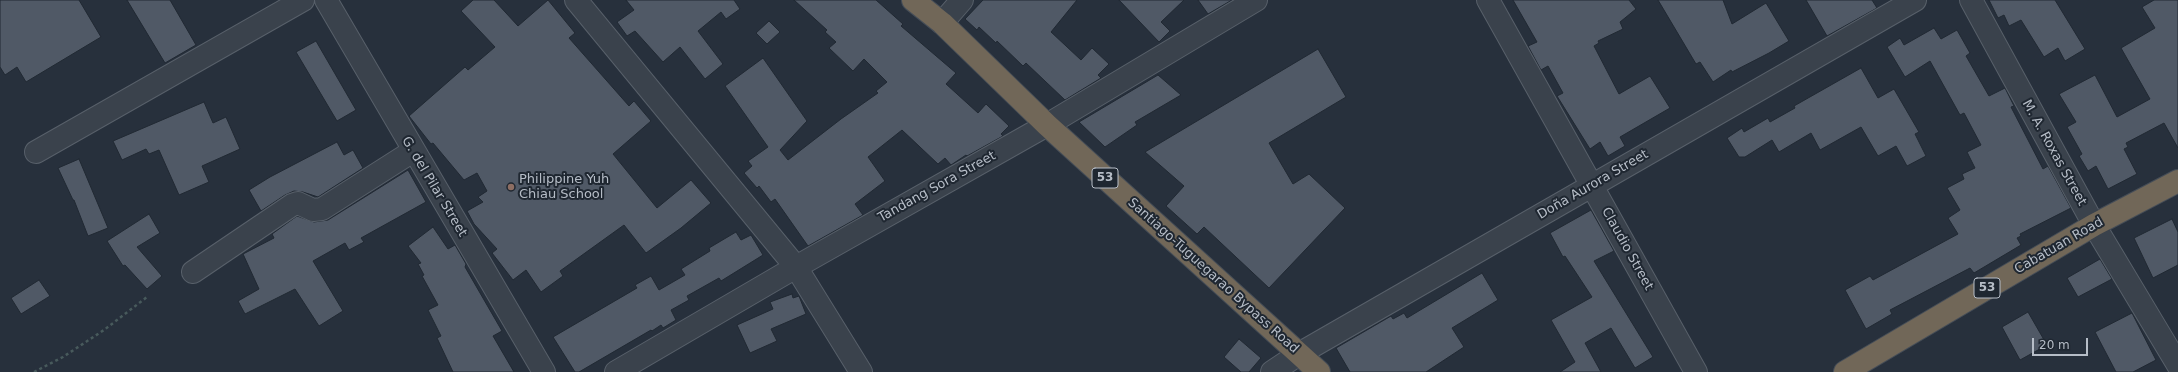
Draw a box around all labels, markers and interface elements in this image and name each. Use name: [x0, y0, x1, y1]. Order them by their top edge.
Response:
street label: M. A. Roxas Street: [2018, 97, 2090, 209]
street label: G. del Pilar Street: [398, 134, 470, 240]
street label: Doña Aurora Street: [1535, 147, 1651, 223]
street label: Tandang Sora Street: [875, 148, 999, 226]
road number: 53: [1092, 168, 1118, 188]
place label: Philippine Yuh Chiau School: [519, 172, 609, 203]
marker: Philippine Yuh Chiau School: [506, 182, 516, 192]
street label: Santiago-Tuguegarao Bypass Road: [1124, 195, 1302, 357]
street label: Claudio Street: [1598, 205, 1656, 293]
street label: Cabatuan Road: [2012, 214, 2106, 278]
road number: 53: [1974, 278, 2000, 298]
scale bar: [2034, 330, 2090, 356]
text: 20 m: [2039, 338, 2070, 352]

